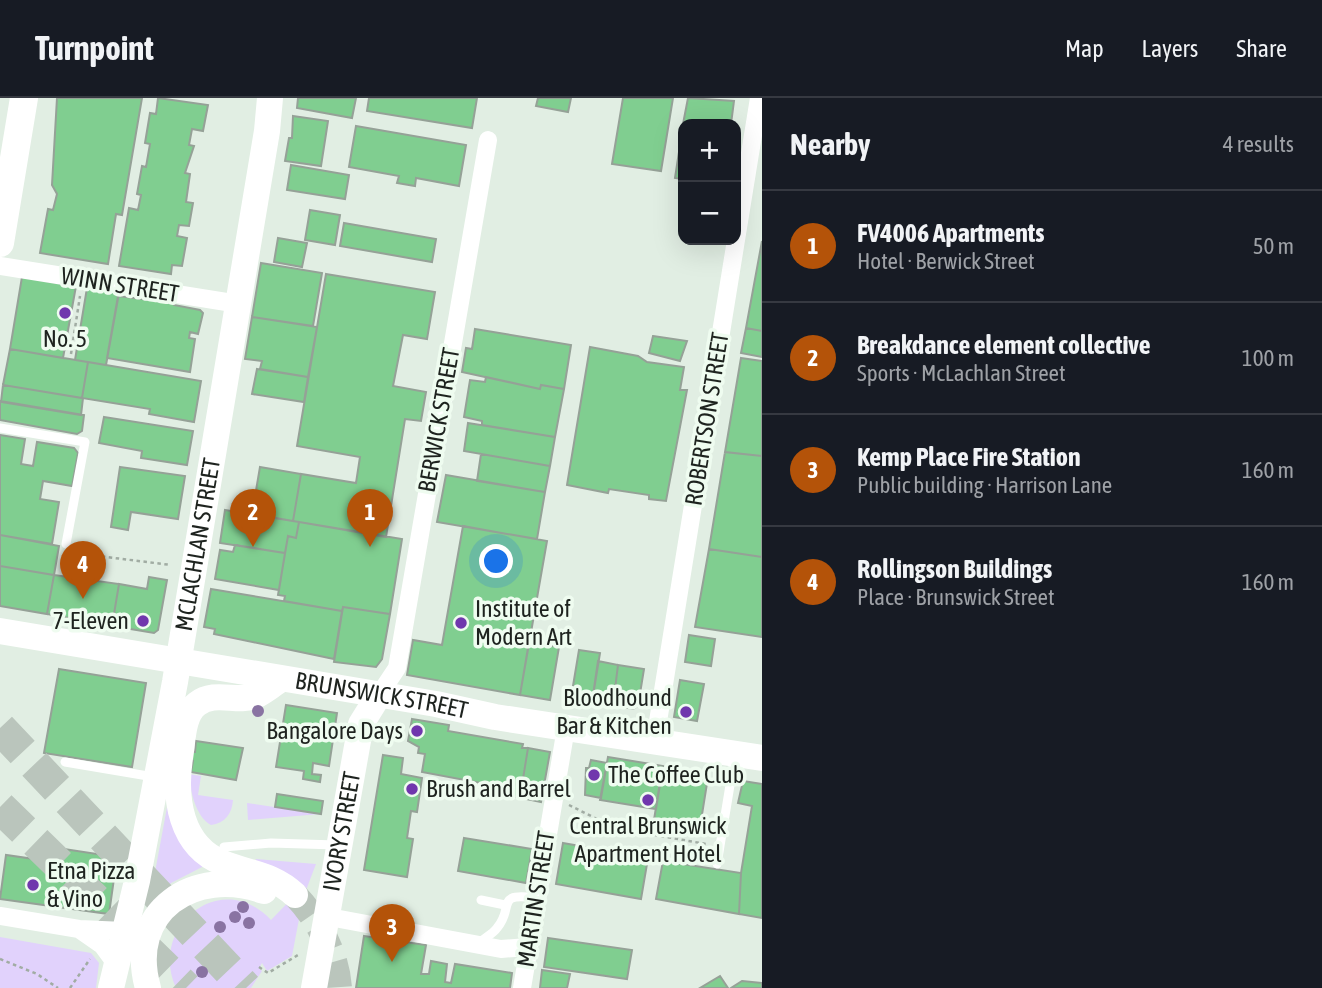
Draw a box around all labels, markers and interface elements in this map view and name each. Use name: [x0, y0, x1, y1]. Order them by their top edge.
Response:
text: Turnpoint: [35, 29, 154, 67]
text: Map: [1065, 35, 1104, 62]
text: Layers: [1142, 35, 1198, 62]
text: Share: [1236, 35, 1287, 62]
map controls: [678, 119, 741, 245]
button: +: [678, 119, 741, 182]
text: Nearby: [790, 127, 870, 161]
text: 4 results: [1223, 131, 1294, 157]
button: −: [678, 182, 741, 245]
text: FV4006 Apartments: [857, 218, 1045, 248]
text: 1: [808, 233, 818, 259]
text: 50 m: [1253, 233, 1294, 259]
text: Hotel · Berwick Street: [857, 248, 1035, 274]
street label: WINN STREET: [59, 262, 181, 307]
marker: No. 5: [57, 305, 73, 321]
place label: No. 5: [43, 325, 87, 352]
street label: ROBERTSON STREET: [679, 330, 734, 507]
text: Breakdance element collective: [857, 330, 1151, 360]
street label: BERWICK STREET: [413, 345, 465, 494]
text: 2: [808, 345, 818, 371]
text: 100 m: [1242, 345, 1294, 371]
text: Sports · McLachlan Street: [857, 360, 1066, 386]
text: Kemp Place Fire Station: [857, 442, 1081, 472]
street label: MCLACHLAN STREET: [170, 456, 225, 633]
text: 3: [808, 457, 818, 483]
text: 160 m: [1242, 457, 1294, 483]
text: Public building · Harrison Lane: [857, 472, 1112, 498]
pin: 2: [230, 489, 276, 547]
pin: 1: [347, 489, 393, 547]
pin: 4: [60, 541, 106, 599]
your location: [479, 544, 513, 578]
text: Rollingson Buildings: [857, 554, 1052, 584]
text: 4: [808, 569, 818, 595]
text: 160 m: [1242, 569, 1294, 595]
text: Place · Brunswick Street: [857, 584, 1055, 610]
place label: Institute of Modern Art: [475, 595, 572, 650]
place label: 7-Eleven: [53, 607, 129, 634]
marker: 7-Eleven: [135, 613, 151, 629]
marker: Institute of Modern Art: [453, 615, 469, 631]
street label: BRUNSWICK STREET: [293, 667, 471, 724]
place label: Bloodhound Bar & Kitchen: [556, 684, 672, 739]
marker: Bloodhound Bar & Kitchen: [678, 704, 694, 720]
place label: Bangalore Days: [266, 717, 403, 744]
marker: Bangalore Days: [409, 723, 425, 739]
place label: The Coffee Club: [608, 761, 744, 788]
marker: The Coffee Club: [586, 767, 602, 783]
street label: IVORY STREET: [317, 769, 365, 893]
place label: Brush and Barrel: [426, 775, 572, 802]
marker: Brush and Barrel: [404, 781, 420, 797]
marker: Central Brunswick Apartment Hotel: [640, 792, 656, 808]
place label: Central Brunswick Apartment Hotel: [569, 812, 727, 867]
street label: MARTIN STREET: [511, 828, 560, 969]
place label: Etna Pizza & Vino: [47, 857, 135, 912]
marker: Etna Pizza & Vino: [25, 877, 41, 893]
pin: 3: [369, 904, 415, 962]

